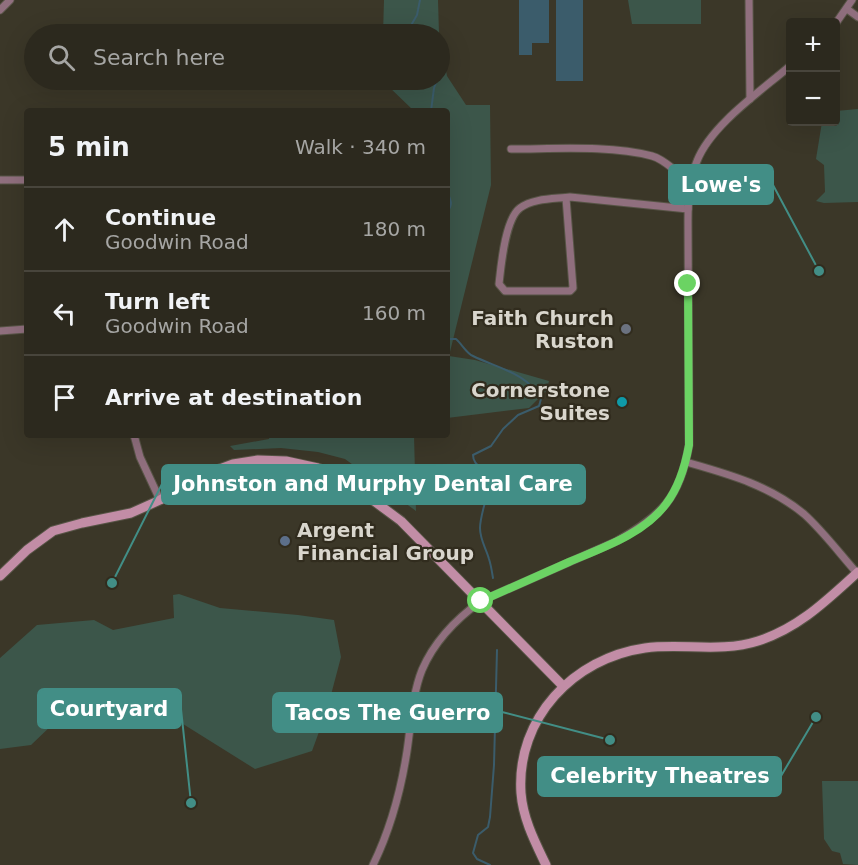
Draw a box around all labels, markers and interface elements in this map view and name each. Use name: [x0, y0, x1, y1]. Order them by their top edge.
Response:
map controls: [786, 18, 840, 126]
button: +: [786, 18, 840, 72]
search box: [24, 24, 450, 90]
icon: search: [45, 41, 78, 74]
text: Search here: [93, 45, 225, 70]
button: −: [786, 72, 840, 126]
text: 5 min: [48, 132, 130, 162]
text: Walk · 340 m: [295, 135, 426, 159]
callout: Lowe's: [669, 165, 773, 204]
text: Lowe's: [681, 173, 761, 197]
text: Continue: [105, 205, 216, 230]
icon: ahead: [48, 213, 81, 246]
text: 180 m: [362, 217, 426, 241]
text: Goodwin Road: [105, 230, 249, 254]
route end: [674, 270, 700, 296]
text: Turn left: [105, 289, 210, 314]
icon: left: [48, 297, 81, 330]
text: 160 m: [362, 301, 426, 325]
place label: Faith Church Ruston: [471, 306, 614, 353]
text: Goodwin Road: [105, 314, 249, 338]
marker: Faith Church Ruston: [619, 322, 633, 336]
place label: Cornerstone Suites: [471, 378, 610, 425]
icon: arrive: [48, 381, 81, 414]
text: Arrive at destination: [105, 385, 362, 410]
marker: Cornerstone Suites: [615, 395, 629, 409]
callout: Johnston and Murphy Dental Care: [162, 465, 585, 504]
text: Johnston and Murphy Dental Care: [171, 472, 573, 496]
place label: Argent Financial Group: [297, 518, 474, 565]
marker: Argent Financial Group: [278, 534, 292, 548]
route start: [467, 587, 493, 613]
callout: Courtyard: [38, 689, 181, 728]
callout: Tacos The Guerro: [273, 693, 502, 732]
text: Courtyard: [50, 697, 168, 721]
text: Tacos The Guerro: [286, 701, 490, 725]
callout: Celebrity Theatres: [538, 757, 781, 796]
text: Celebrity Theatres: [550, 764, 770, 788]

